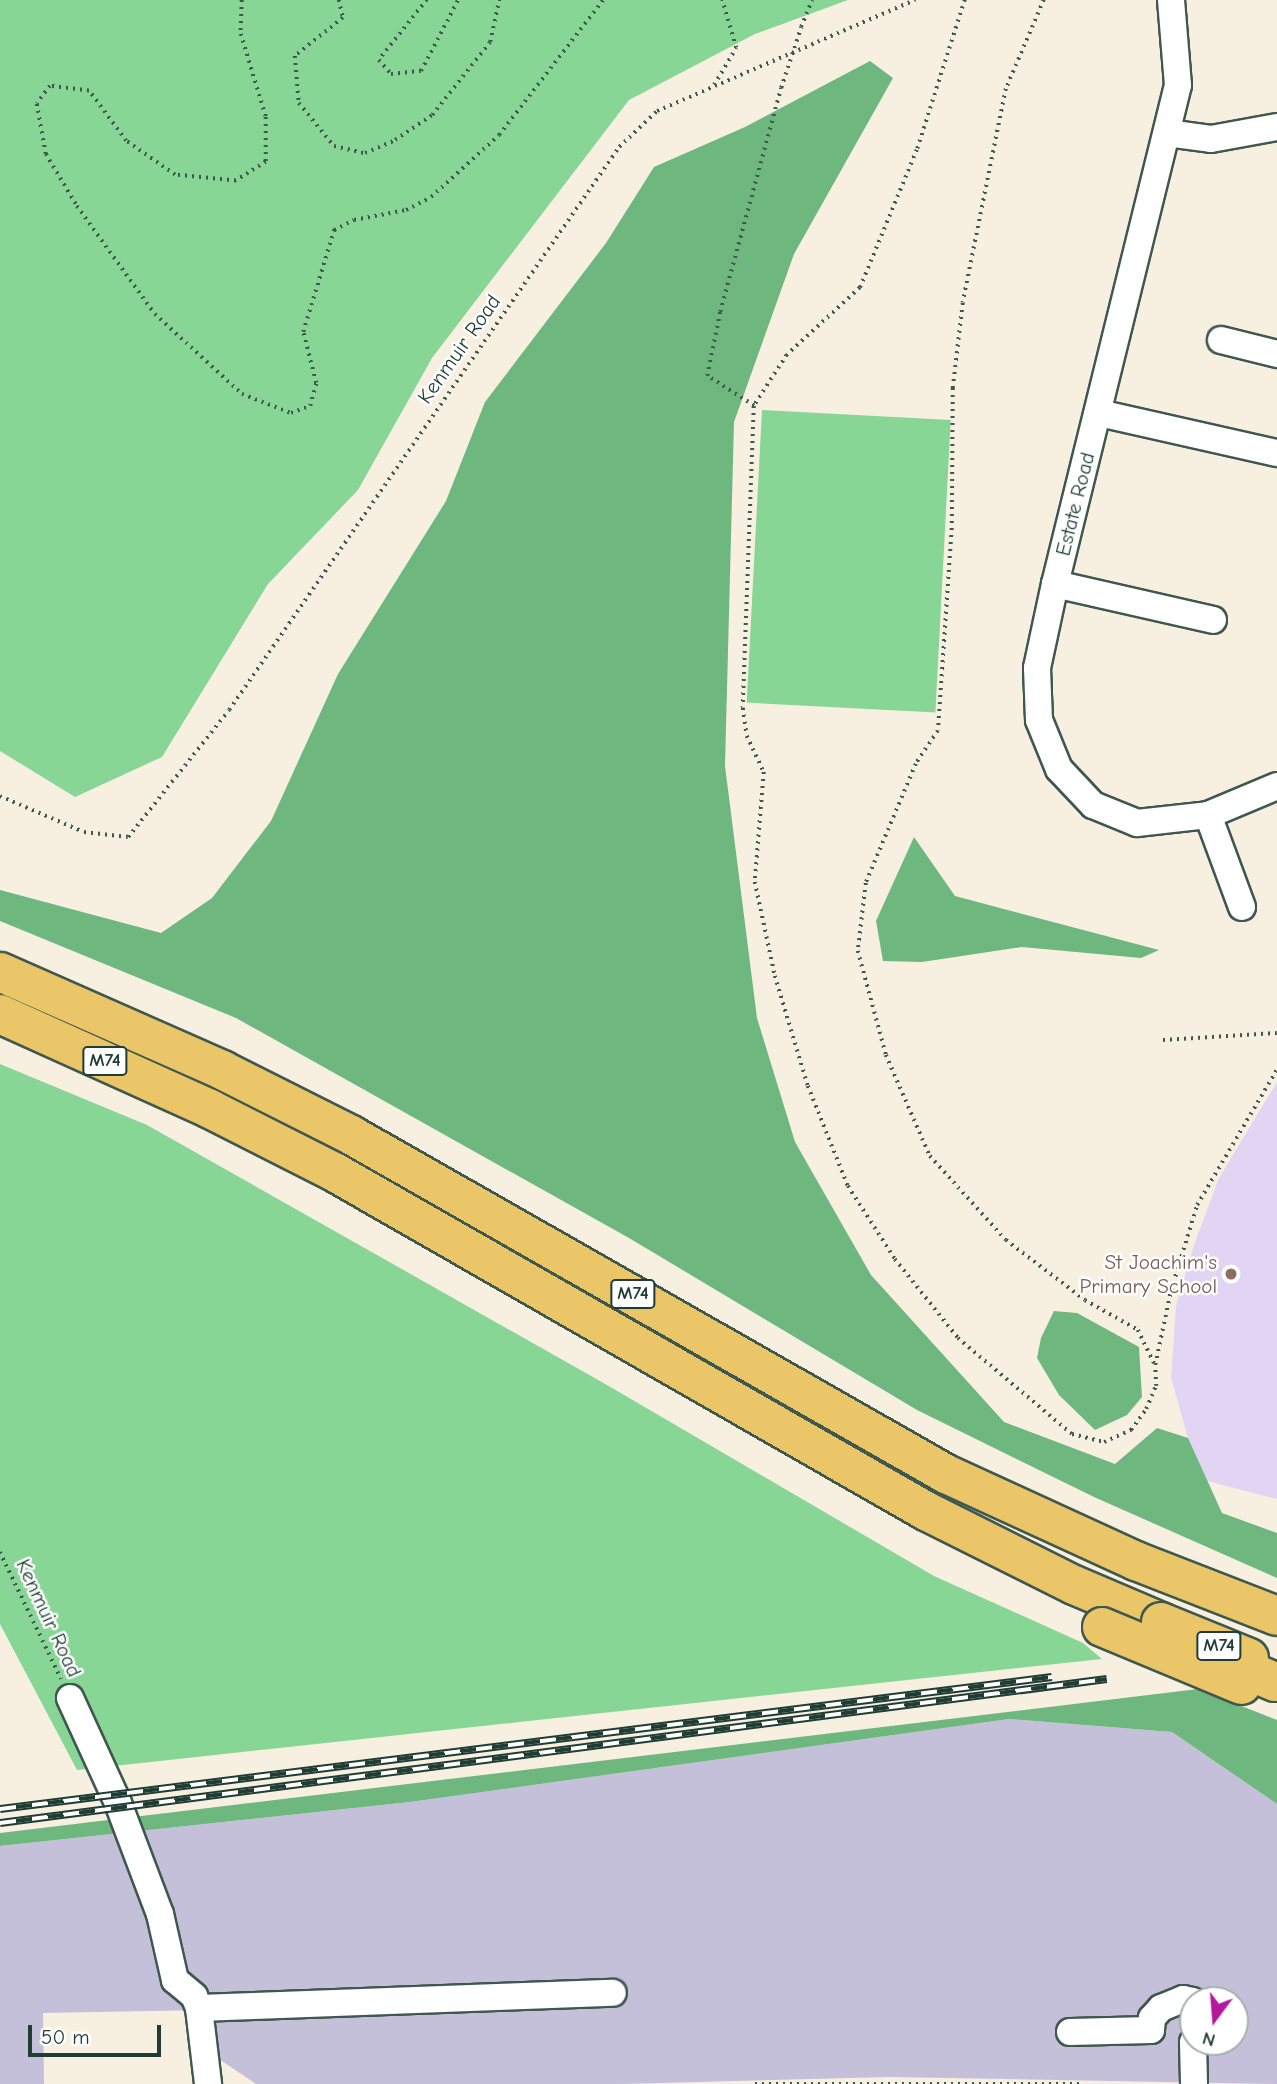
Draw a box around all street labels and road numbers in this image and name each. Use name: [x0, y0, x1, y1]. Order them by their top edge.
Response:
street label: Kenmuir Road: [412, 290, 506, 408]
street label: Estate Road: [1050, 450, 1100, 558]
road number: M74: [82, 1046, 128, 1077]
road number: M74: [610, 1278, 656, 1310]
street label: Kenmuir Road: [11, 1555, 87, 1681]
road number: M74: [1196, 1630, 1242, 1662]

